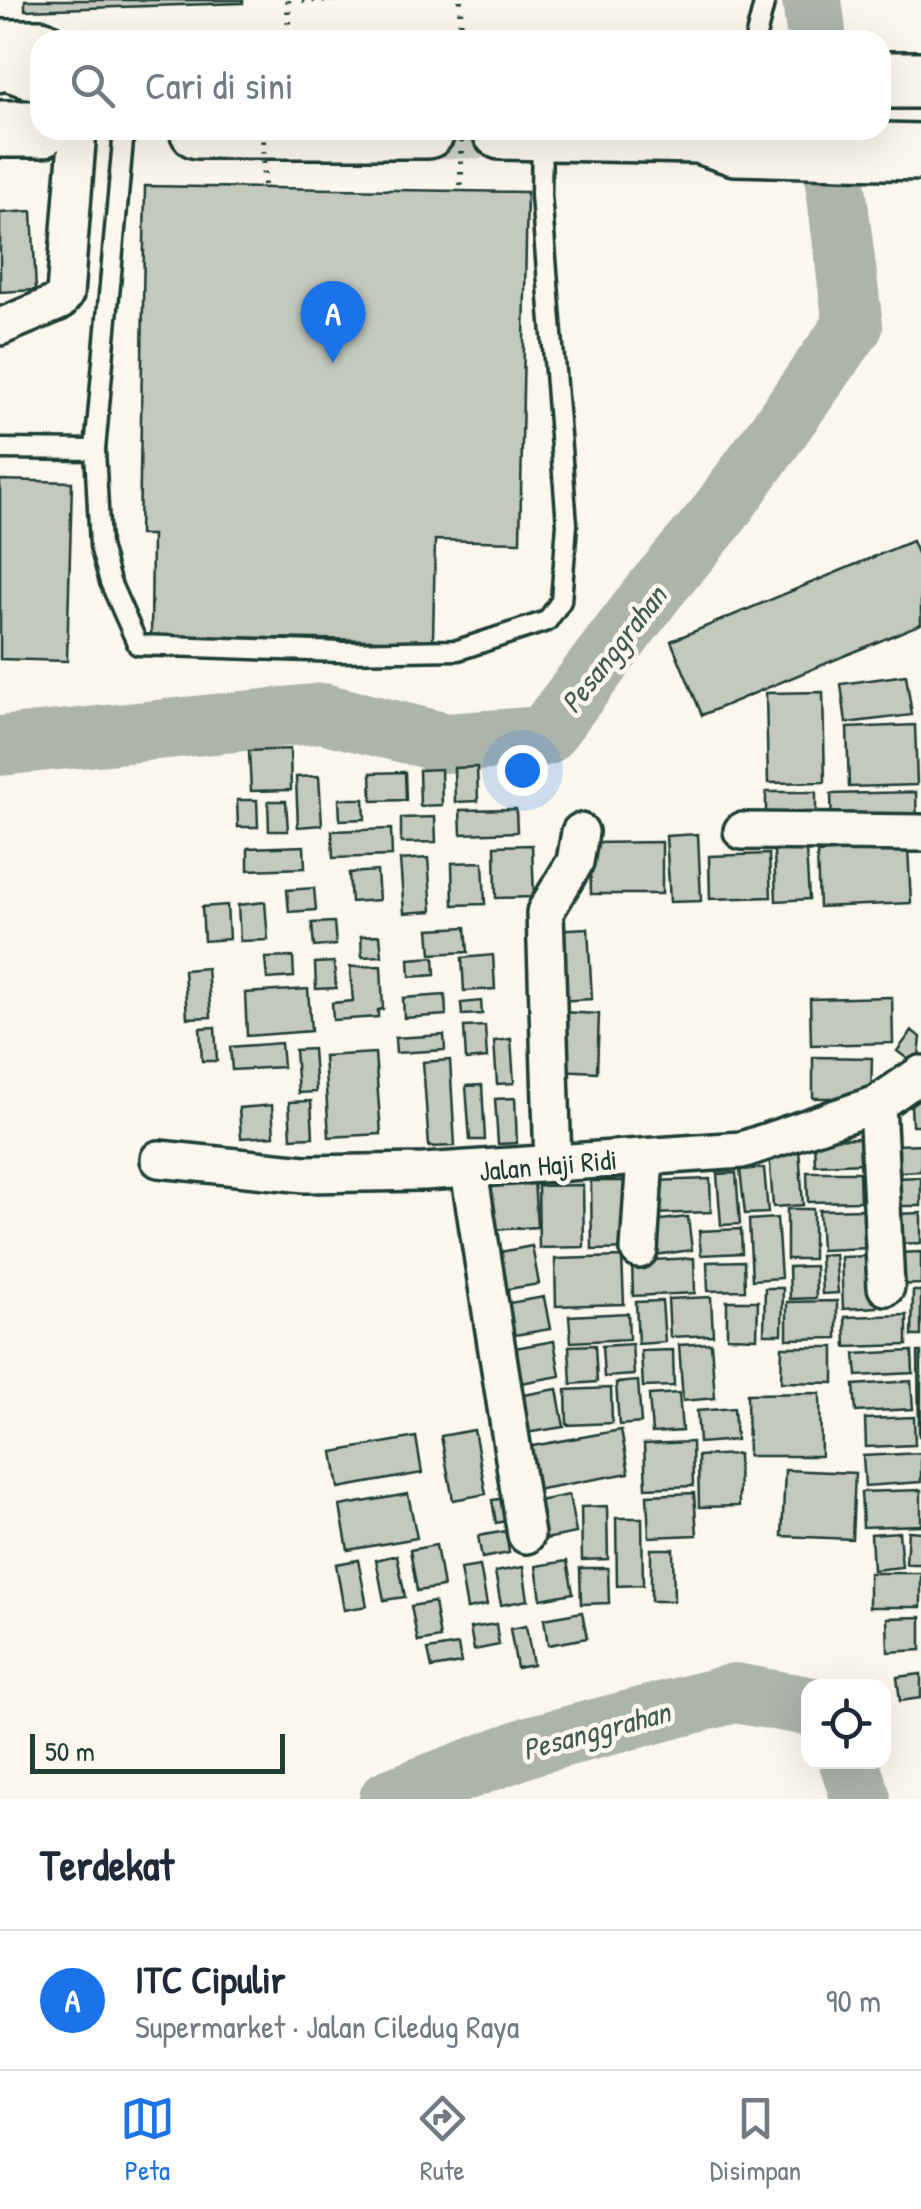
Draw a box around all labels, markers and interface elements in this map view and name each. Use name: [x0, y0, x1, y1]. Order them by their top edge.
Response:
search box: [30, 30, 891, 140]
icon: search: [65, 58, 120, 113]
text: Cari di sini: [145, 59, 294, 111]
pin: A: [300, 280, 366, 363]
water label: Pesanggrahan: [551, 575, 678, 721]
your location: [497, 745, 548, 796]
street label: Jalan Haji Ridi: [477, 1140, 619, 1190]
map controls: [801, 1679, 891, 1769]
button: locate: [801, 1679, 891, 1769]
water label: Pesanggrahan: [518, 1690, 677, 1770]
scale bar: [30, 1729, 285, 1774]
text: 50 m: [45, 1732, 95, 1770]
text: Terdekat: [40, 1836, 174, 1893]
text: ITC Cipulir: [135, 1953, 285, 2005]
text: A: [65, 1979, 80, 2022]
text: 90 m: [826, 1979, 881, 2022]
text: Supermarket · Jalan Ciledug Raya: [135, 2005, 519, 2048]
tab: Peta: [120, 2091, 175, 2189]
tab: Rute: [415, 2091, 470, 2189]
tab: Disimpan: [710, 2091, 801, 2189]

